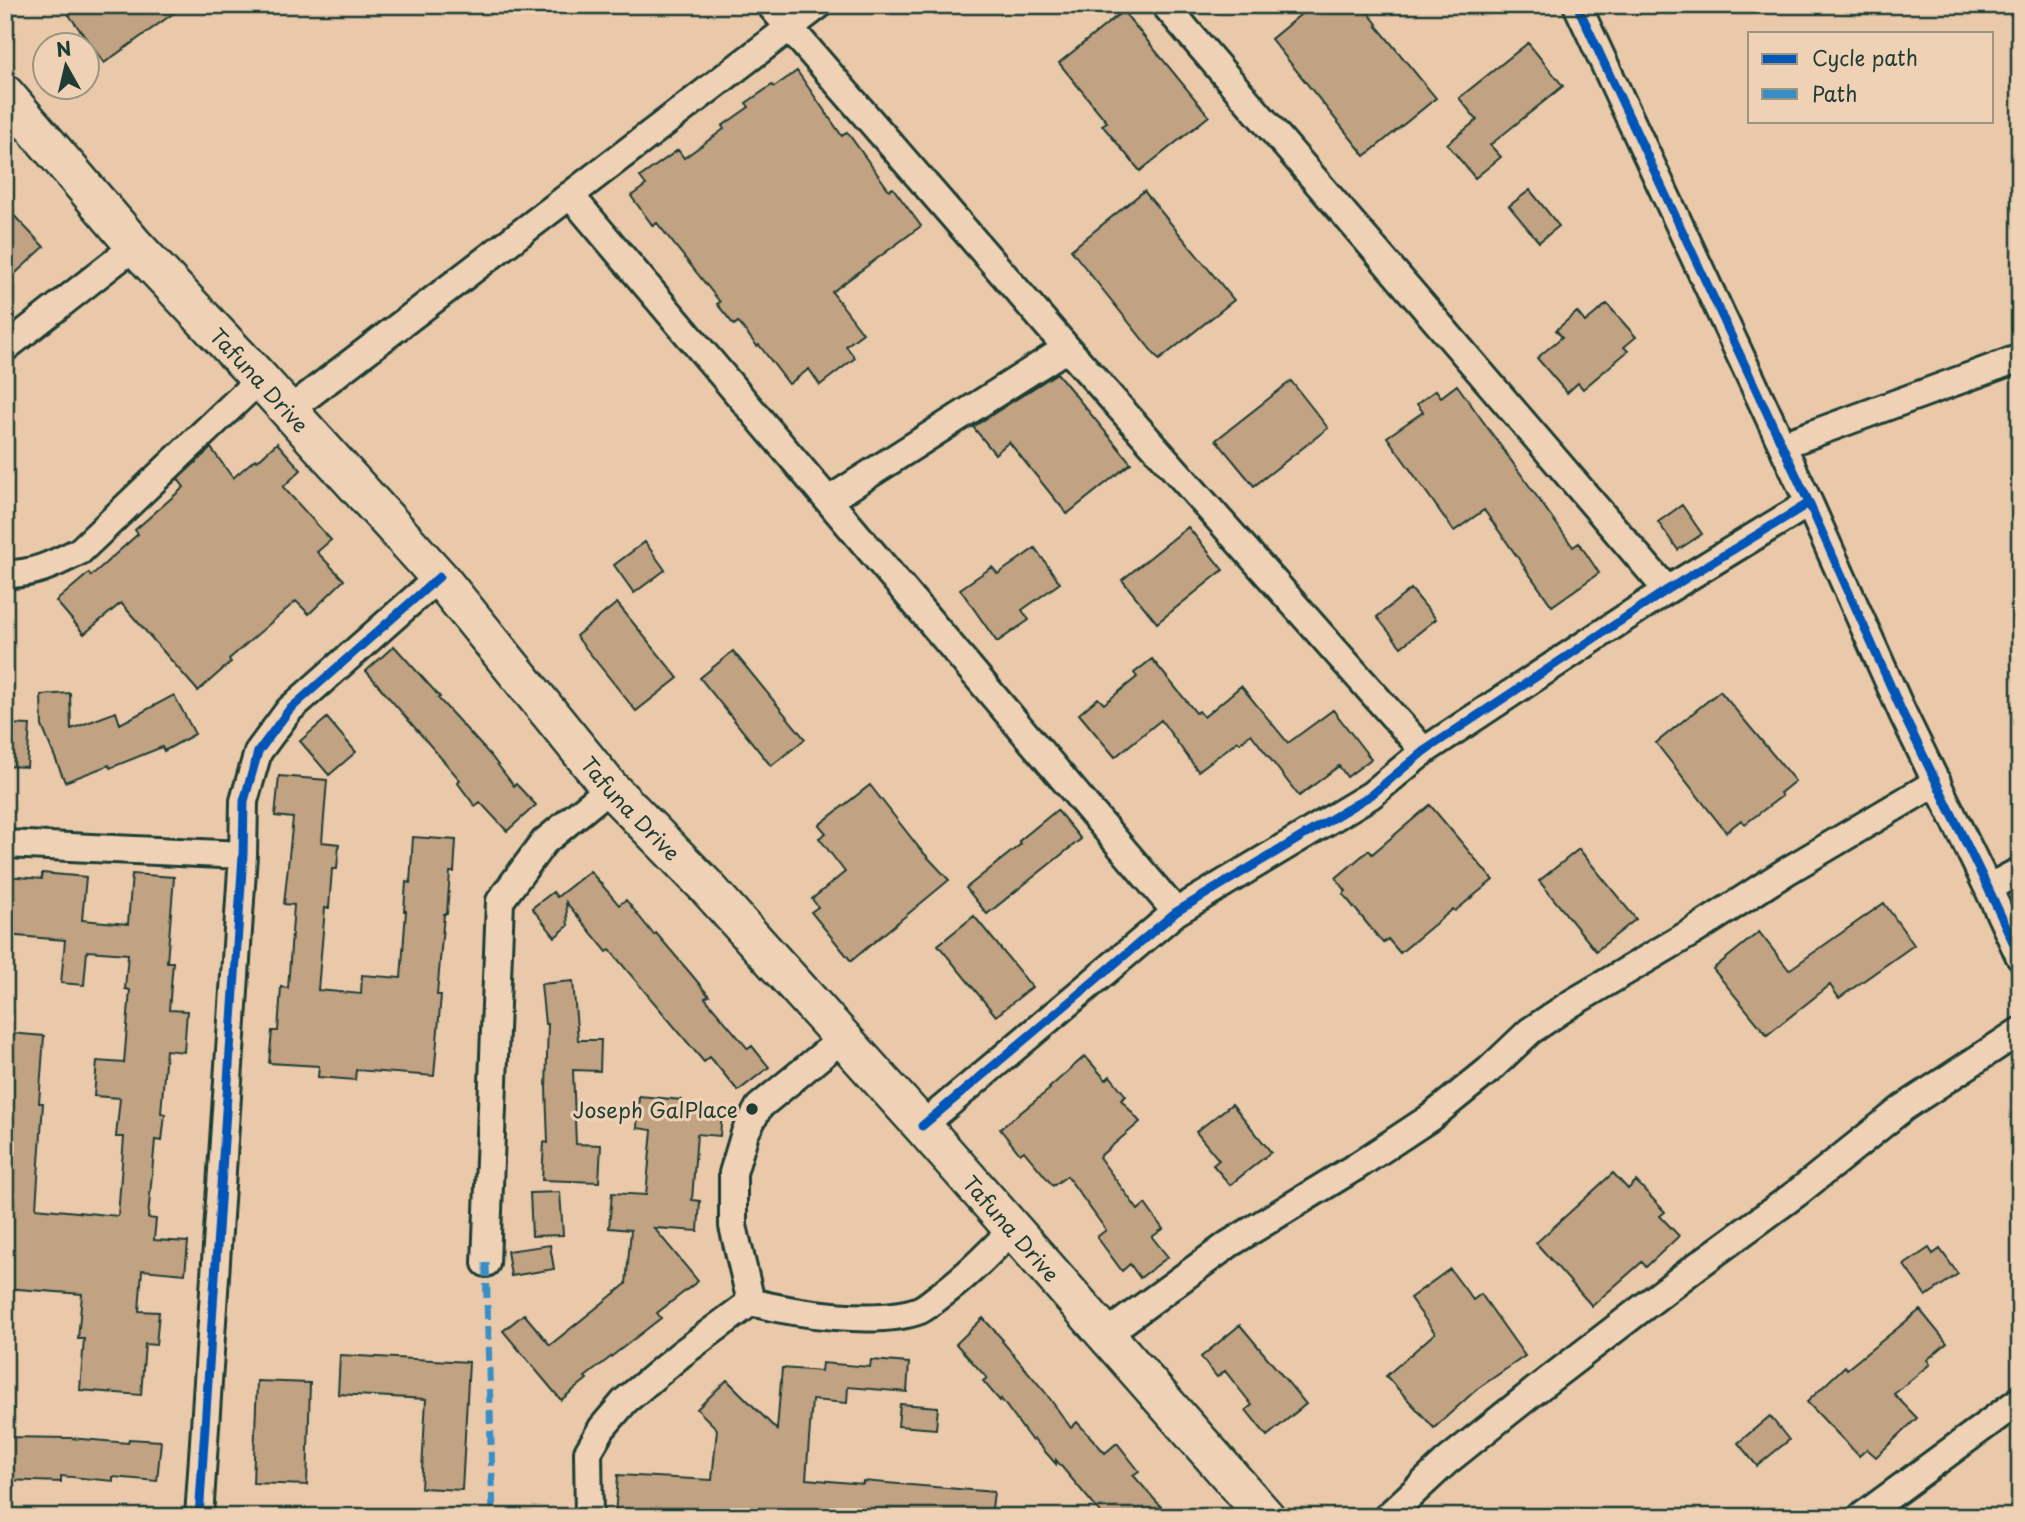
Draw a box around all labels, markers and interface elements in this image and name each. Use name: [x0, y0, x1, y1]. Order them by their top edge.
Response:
north arrow: [32, 32, 102, 102]
legend: [1748, 32, 1994, 122]
text: N: [54, 33, 73, 63]
text: Cycle path: [1812, 41, 1918, 73]
text: Path: [1812, 77, 1857, 109]
street label: Tafuna Drive: [203, 320, 317, 439]
street label: Tafuna Drive: [574, 749, 688, 867]
place label: Joseph GalPlace: [573, 1093, 738, 1125]
marker: Joseph GalPlace: [744, 1101, 760, 1117]
street label: Tafuna Drive: [956, 1168, 1068, 1288]

